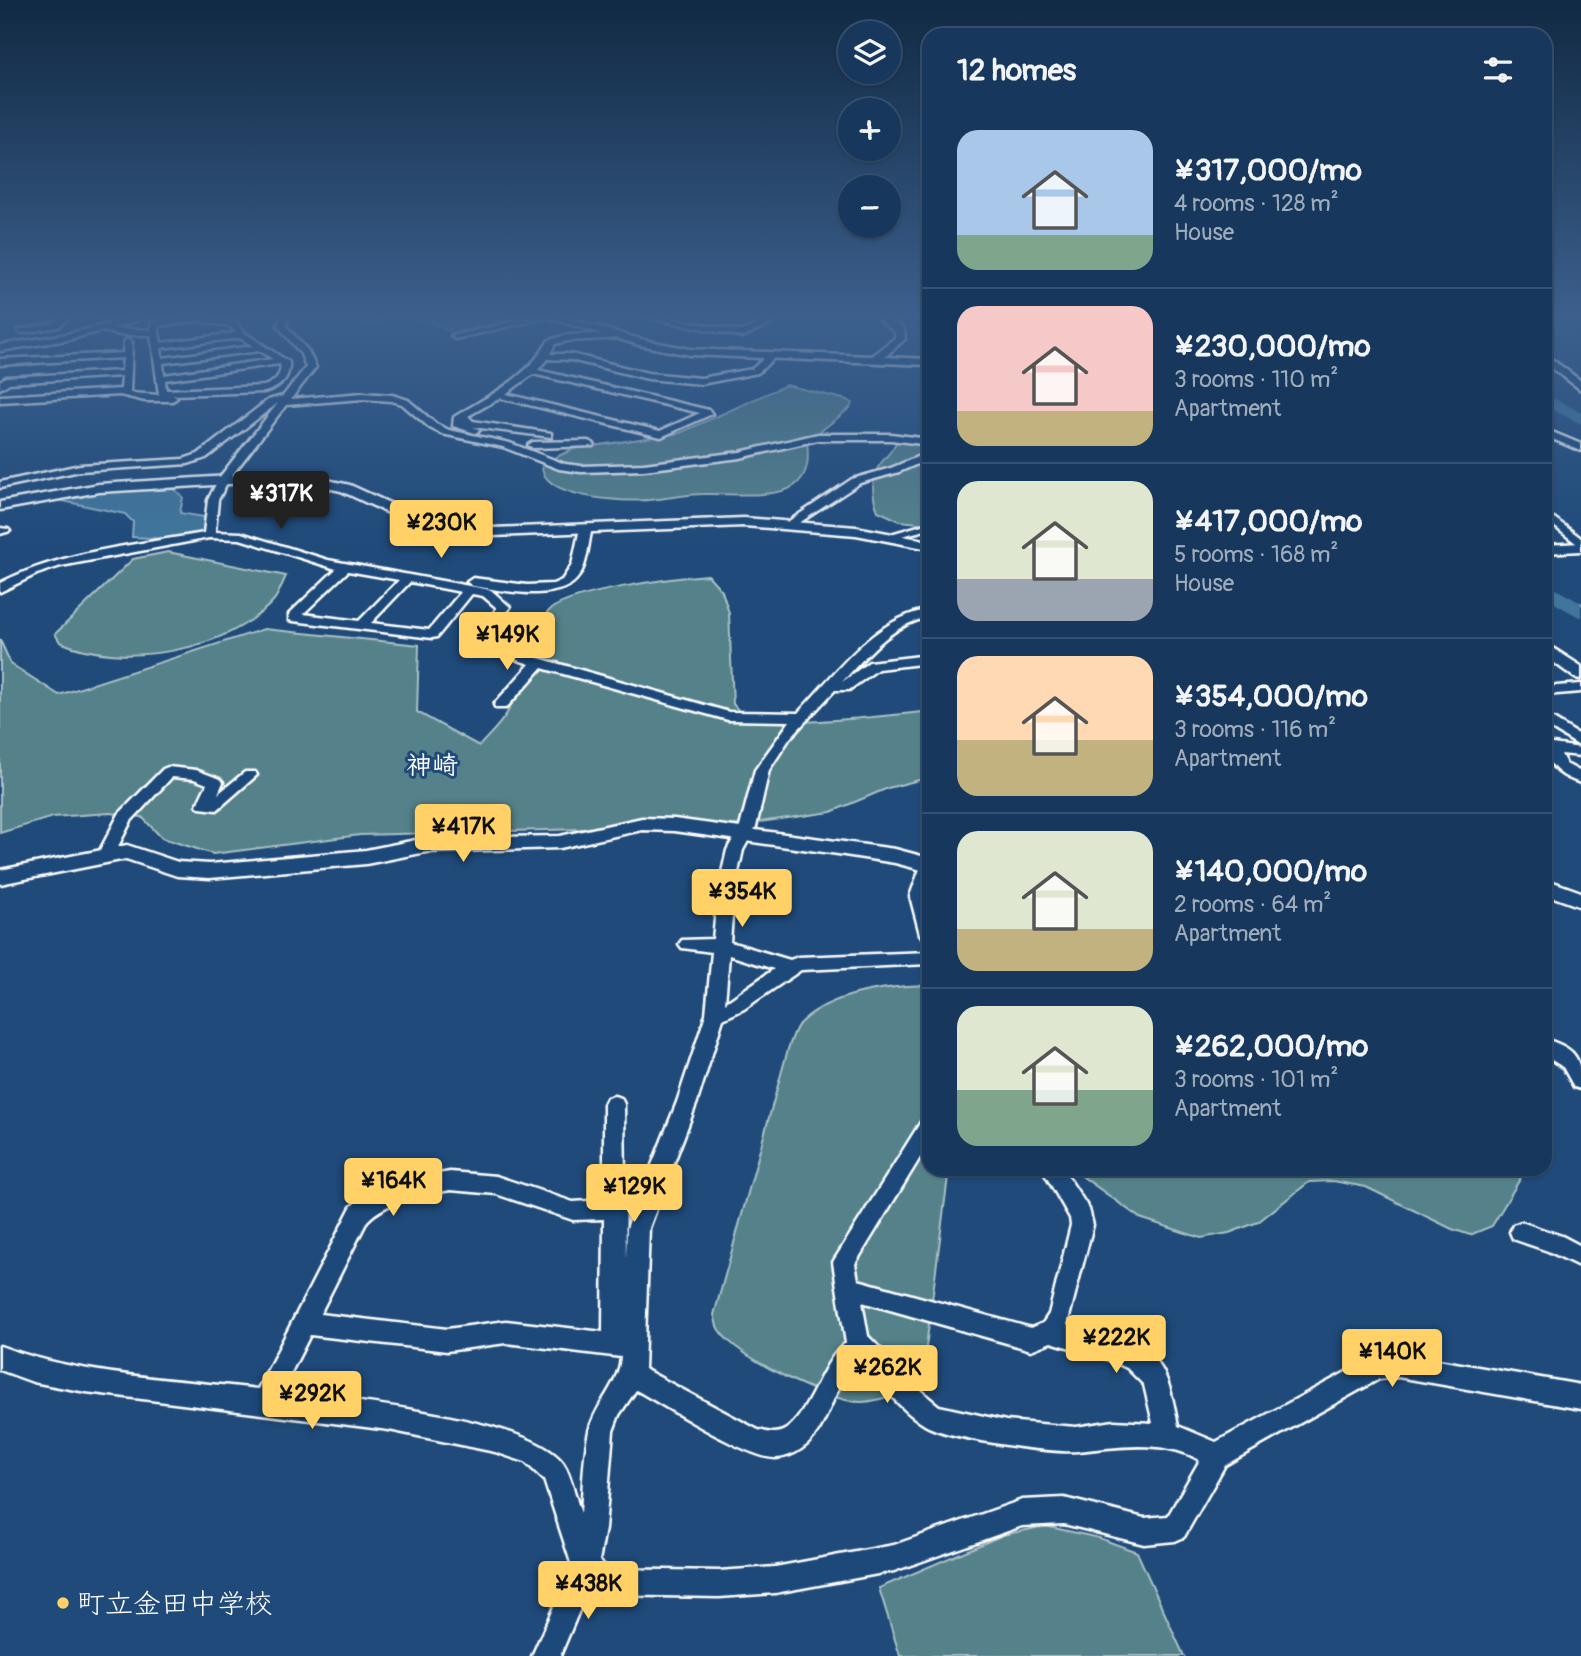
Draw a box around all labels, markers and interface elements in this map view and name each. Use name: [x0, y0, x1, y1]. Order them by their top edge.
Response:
map controls: [838, 21, 901, 238]
button: layers: [838, 21, 901, 84]
icon: filters: [1479, 51, 1517, 89]
text: 12 homes: [957, 52, 1076, 89]
button: +: [838, 98, 901, 161]
text: ¥317,000/mo: [1174, 152, 1362, 189]
icon: home: [1013, 158, 1097, 242]
button: −: [838, 175, 901, 238]
text: 4 rooms · 128 m²: [1174, 189, 1339, 218]
text: House: [1174, 218, 1234, 247]
text: ¥230,000/mo: [1174, 328, 1371, 365]
icon: home: [1013, 334, 1097, 418]
text: 3 rooms · 110 m²: [1174, 365, 1338, 394]
text: Apartment: [1174, 394, 1281, 423]
pin: ¥317K: [232, 472, 330, 531]
text: ¥317K: [249, 479, 313, 508]
pin: ¥230K: [392, 500, 490, 560]
text: ¥417,000/mo: [1174, 503, 1362, 540]
text: ¥230K: [406, 508, 476, 537]
icon: home: [1013, 509, 1097, 593]
text: 5 rooms · 168 m²: [1174, 540, 1338, 569]
text: House: [1174, 569, 1234, 598]
pin: ¥149K: [458, 612, 556, 672]
text: ¥149K: [475, 620, 539, 649]
text: ¥354,000/mo: [1174, 678, 1368, 715]
icon: home: [1013, 684, 1097, 768]
text: 3 rooms · 116 m²: [1174, 715, 1336, 744]
text: Apartment: [1174, 744, 1281, 773]
district label: 神崎: [406, 750, 458, 782]
pin: ¥417K: [414, 804, 512, 864]
text: ¥417K: [431, 812, 495, 841]
text: ¥140,000/mo: [1174, 853, 1367, 890]
icon: home: [1013, 859, 1097, 943]
pin: ¥354K: [693, 870, 791, 929]
text: ¥354K: [708, 877, 776, 906]
text: 2 rooms · 64 m²: [1174, 890, 1331, 919]
text: Apartment: [1174, 919, 1281, 948]
text: ¥262,000/mo: [1174, 1028, 1368, 1065]
icon: home: [1013, 1034, 1097, 1118]
text: 3 rooms · 101 m²: [1174, 1065, 1338, 1094]
text: Apartment: [1174, 1094, 1281, 1123]
pin: ¥164K: [344, 1158, 442, 1218]
pin: ¥129K: [585, 1164, 683, 1224]
text: ¥164K: [360, 1166, 426, 1195]
text: ¥129K: [602, 1172, 666, 1201]
pin: ¥222K: [1067, 1316, 1165, 1375]
text: ¥222K: [1082, 1323, 1150, 1352]
pin: ¥140K: [1343, 1330, 1441, 1389]
text: ¥140K: [1358, 1337, 1426, 1366]
pin: ¥262K: [838, 1346, 936, 1405]
text: ¥262K: [853, 1353, 921, 1382]
pin: ¥292K: [263, 1372, 361, 1431]
text: ¥292K: [278, 1379, 346, 1408]
pin: ¥438K: [539, 1562, 637, 1621]
text: ¥438K: [554, 1569, 622, 1598]
place label: 町立金田中学校: [77, 1587, 273, 1622]
marker: 町立金田中学校: [55, 1595, 71, 1611]

